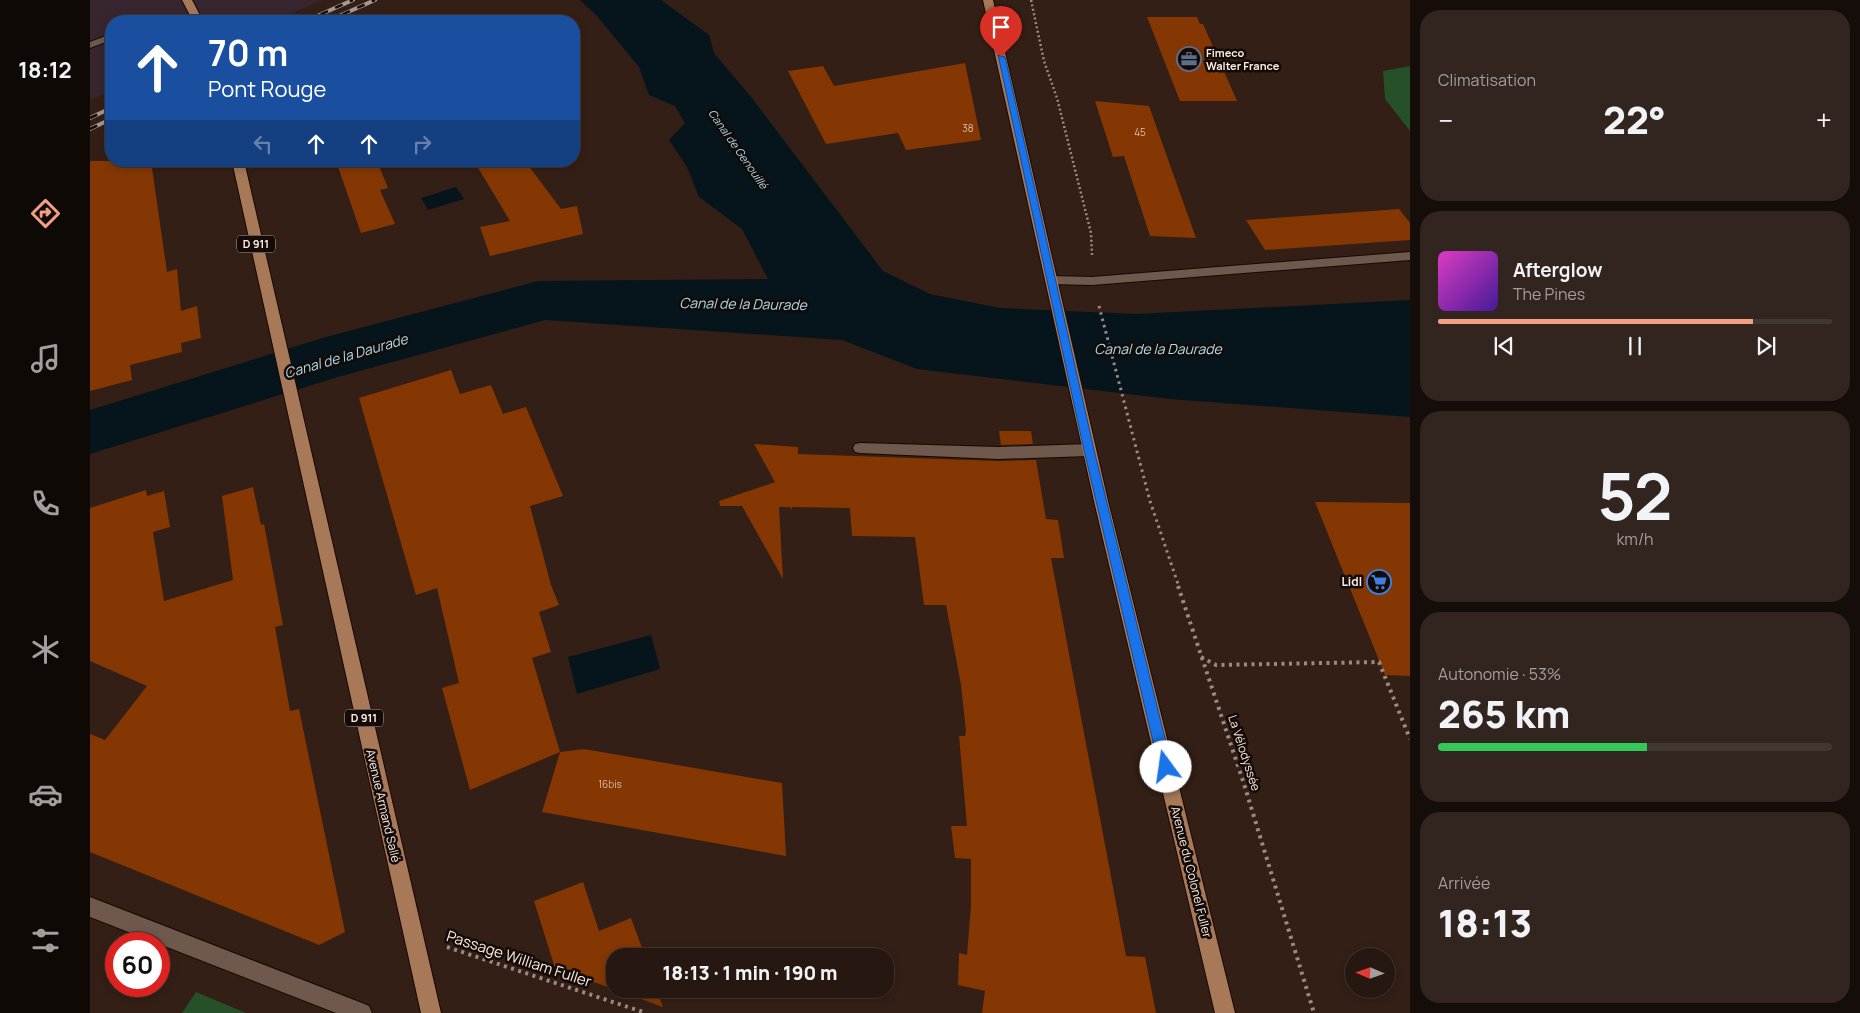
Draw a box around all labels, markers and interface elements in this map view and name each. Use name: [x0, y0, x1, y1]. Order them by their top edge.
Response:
pin: [980, 6, 1022, 57]
icon: arrive: [987, 13, 1015, 41]
text: 70 m: [208, 29, 288, 77]
icon: ahead: [125, 35, 190, 100]
place label: Fimeco Walter France: [1206, 45, 1280, 73]
office icon: Fimeco Walter France: [1176, 46, 1202, 72]
text: 18:12: [18, 55, 72, 85]
text: Climatisation: [1438, 69, 1536, 91]
text: Pont Rouge: [208, 74, 326, 104]
text: 22°: [1603, 93, 1666, 145]
text: −: [1438, 101, 1453, 139]
text: +: [1816, 101, 1832, 139]
water label: Canal de Genouillé: [705, 106, 772, 192]
house number: 38: [962, 121, 974, 135]
house number: 45: [1134, 125, 1146, 139]
icon: left: [249, 130, 277, 158]
icon: ahead: [302, 130, 330, 158]
icon: ahead: [355, 130, 383, 158]
icon: right: [408, 130, 436, 158]
icon: directions: [28, 196, 63, 231]
road number: D 911: [237, 235, 275, 252]
text: Afterglow: [1513, 257, 1602, 283]
text: The Pines: [1513, 283, 1585, 305]
water label: Canal de la Daurade: [679, 293, 808, 314]
water label: Canal de la Daurade: [282, 329, 411, 382]
icon: previous: [1490, 332, 1518, 360]
icon: pause: [1621, 332, 1649, 360]
icon: next: [1752, 332, 1780, 360]
water label: Canal de la Daurade: [1094, 339, 1223, 358]
icon: music: [28, 341, 63, 376]
text: 52: [1597, 451, 1673, 540]
icon: phone: [28, 486, 63, 521]
text: km/h: [1616, 528, 1654, 550]
supermarket icon: Lidl: [1366, 569, 1392, 595]
place label: Lidl: [1341, 573, 1362, 590]
icon: climate: [28, 632, 63, 667]
text: Autonomie · 53%: [1438, 663, 1561, 685]
text: 265 km: [1438, 687, 1570, 739]
road number: D 911: [345, 710, 383, 726]
street label: La Vélodyssée: [1224, 713, 1265, 793]
position arrow: [1139, 740, 1191, 792]
street label: Avenue Armand Sallé: [362, 748, 405, 864]
icon: car: [28, 777, 63, 812]
house number: 16bis: [598, 777, 622, 791]
street label: Avenue du Colonel Fuller: [1167, 804, 1216, 940]
text: Arrivée: [1438, 872, 1490, 894]
text: 18:13: [1438, 896, 1532, 948]
icon: filters: [28, 923, 63, 958]
street label: Passage William Fuller: [444, 925, 595, 992]
speed limit sign: 60: [105, 932, 170, 997]
north arrow: [1345, 948, 1395, 998]
map controls: [1345, 948, 1395, 998]
text: 18:13 · 1 min · 190 m: [663, 960, 837, 986]

